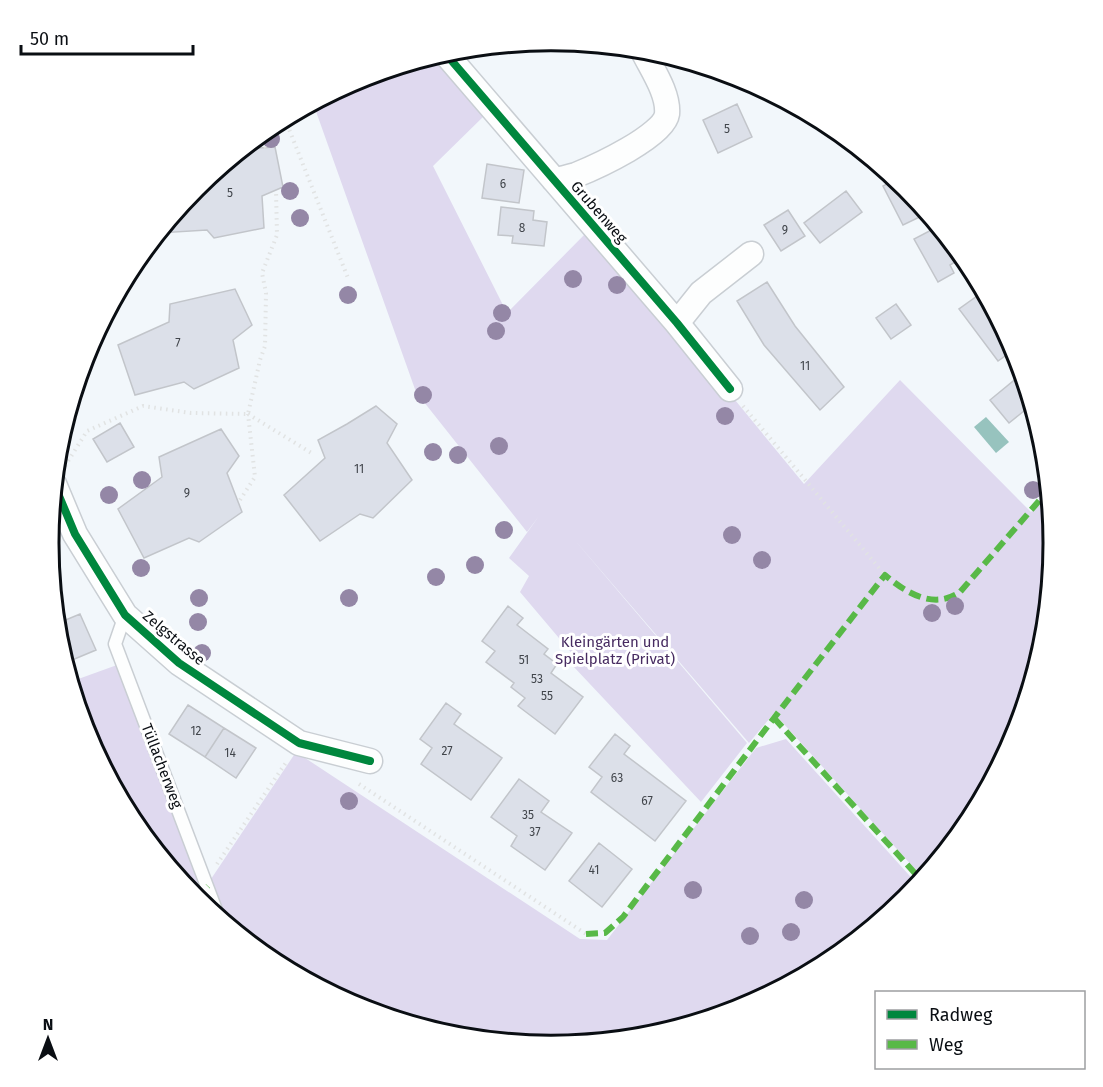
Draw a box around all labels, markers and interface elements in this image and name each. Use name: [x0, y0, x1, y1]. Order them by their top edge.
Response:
scale bar: [21, 18, 194, 56]
text: 50 m: [30, 28, 69, 50]
house number: 5: [724, 122, 730, 136]
house number: 6: [500, 177, 506, 191]
street label: Grubenweg: [567, 177, 631, 247]
house number: 5: [227, 186, 233, 200]
house number: 8: [519, 221, 526, 235]
house number: 9: [782, 223, 788, 237]
house number: 7: [175, 336, 181, 350]
house number: 11: [800, 359, 810, 373]
house number: 11: [354, 462, 364, 476]
house number: 9: [184, 486, 190, 500]
street label: Zelgstrasse: [139, 607, 209, 669]
park label: Kleingärten und Spielplatz (Privat): [555, 633, 675, 668]
house number: 51: [519, 653, 529, 667]
house number: 53: [531, 672, 543, 686]
house number: 55: [541, 689, 553, 703]
street label: Tüllacherweg: [138, 721, 186, 811]
house number: 12: [190, 724, 202, 738]
house number: 27: [441, 744, 453, 758]
house number: 14: [224, 746, 236, 760]
house number: 63: [611, 771, 623, 785]
house number: 67: [641, 794, 653, 808]
house number: 35: [522, 808, 534, 822]
house number: 37: [529, 825, 541, 839]
house number: 41: [589, 863, 599, 877]
legend: [875, 991, 1085, 1069]
text: Radweg: [929, 1004, 993, 1026]
north arrow: [18, 1009, 78, 1069]
text: N: [43, 1015, 53, 1034]
text: Weg: [929, 1034, 963, 1056]

